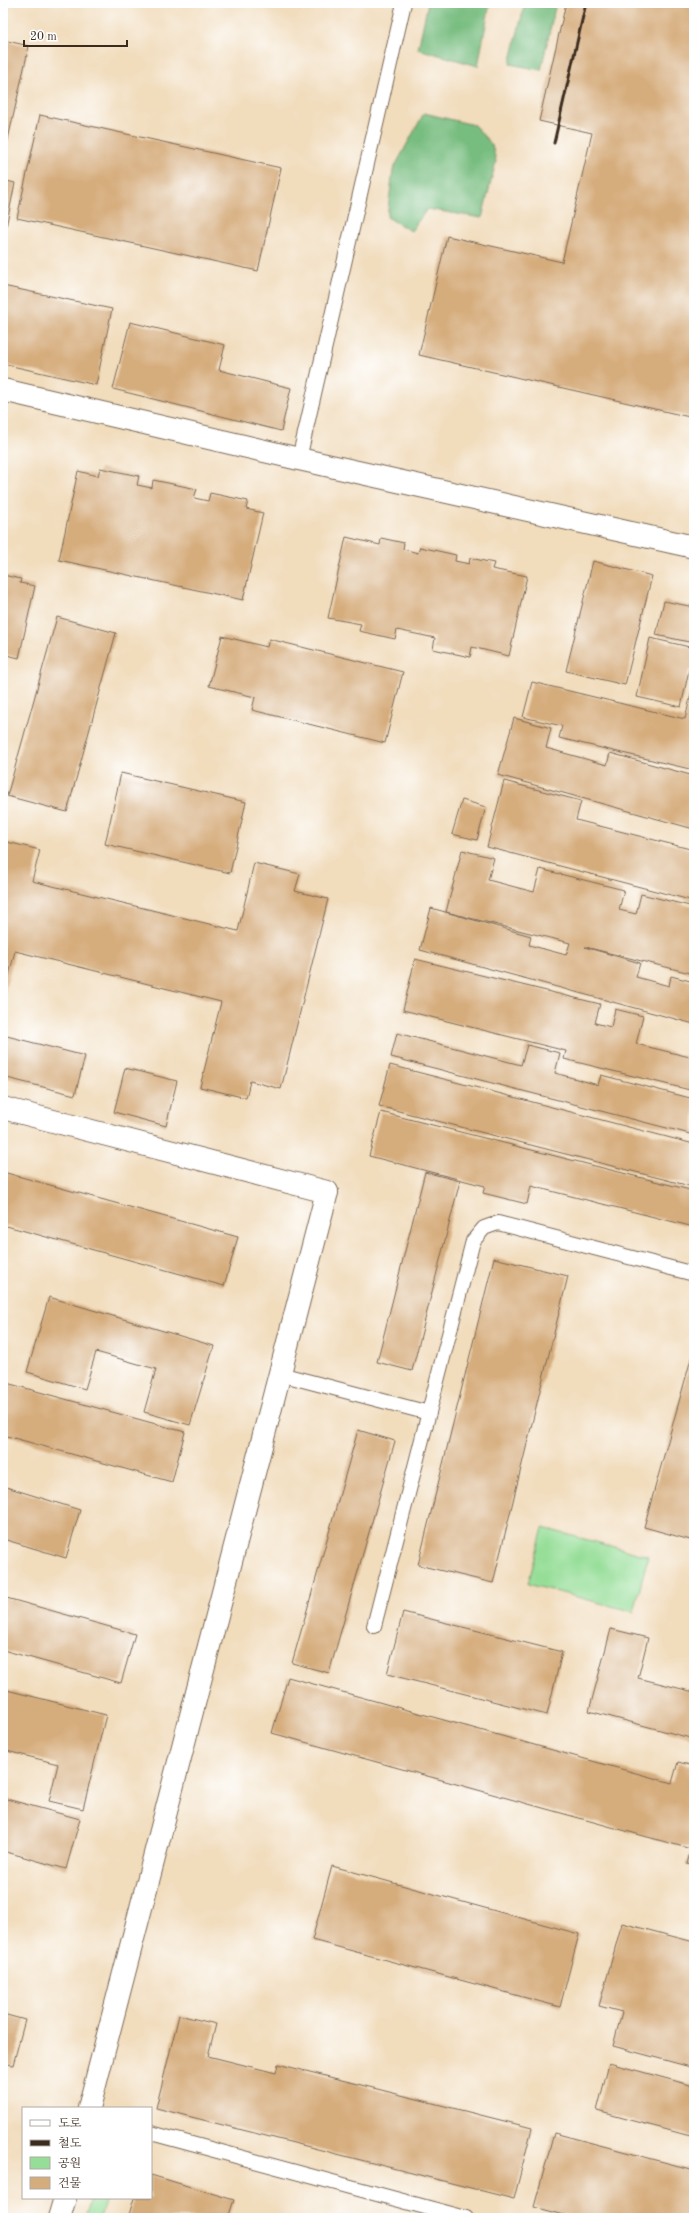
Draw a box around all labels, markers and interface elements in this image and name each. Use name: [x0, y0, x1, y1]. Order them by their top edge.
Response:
scale bar: [24, 22, 127, 48]
text: 20 m: [30, 31, 57, 43]
legend: [22, 2107, 152, 2199]
text: 도로: [58, 2117, 82, 2130]
text: 철도: [58, 2137, 82, 2150]
text: 공원: [58, 2157, 81, 2170]
text: 건물: [58, 2177, 82, 2190]

